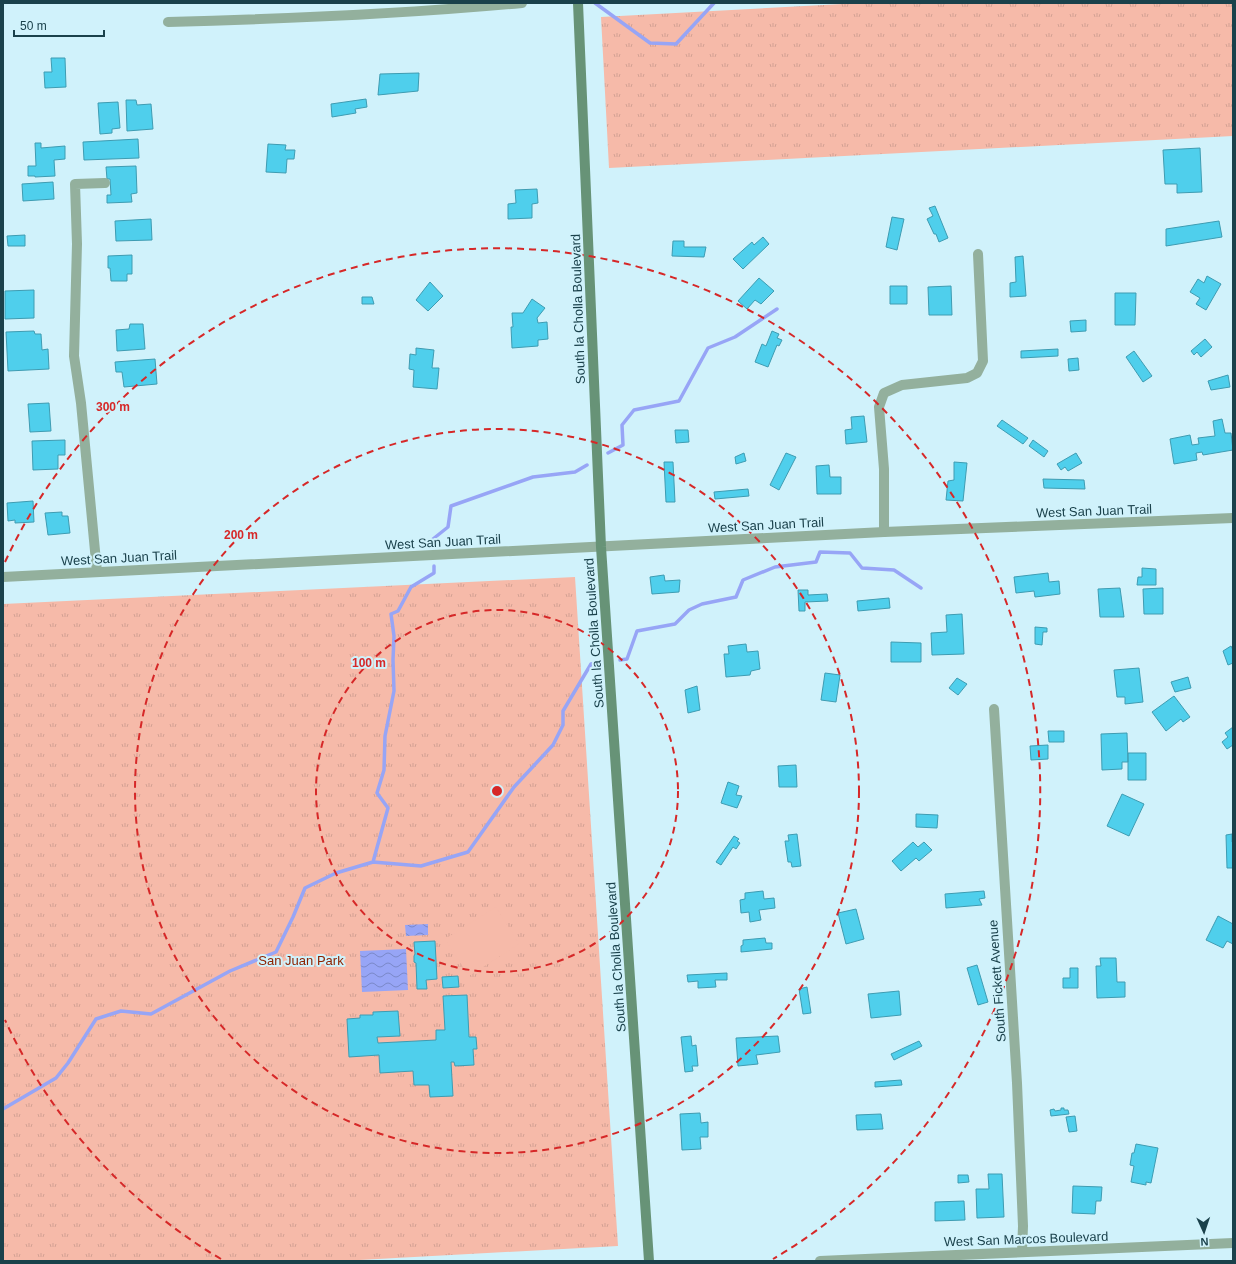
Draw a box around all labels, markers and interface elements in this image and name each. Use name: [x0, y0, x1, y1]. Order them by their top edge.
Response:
scale bar: [14, 12, 104, 38]
text: 50 m: [20, 19, 47, 33]
street label: South la Cholla Boulevard: [568, 234, 588, 384]
text: 300 m: [96, 400, 130, 414]
street label: West San Juan Trail: [1036, 501, 1152, 521]
street label: West San Juan Trail: [708, 514, 824, 536]
text: 200 m: [224, 528, 258, 542]
street label: West San Juan Trail: [385, 531, 501, 553]
street label: West San Juan Trail: [61, 547, 177, 569]
street label: South la Cholla Boulevard: [581, 557, 607, 709]
text: 100 m: [352, 656, 386, 670]
centre of rings: [490, 784, 504, 798]
street label: South la Cholla Boulevard: [603, 881, 629, 1033]
street label: South Fickett Avenue: [985, 919, 1009, 1043]
park label: San Juan Park: [258, 953, 344, 968]
north arrow: [1184, 1212, 1224, 1252]
street label: West San Marcos Boulevard: [944, 1229, 1108, 1249]
text: N: [1200, 1236, 1209, 1248]

